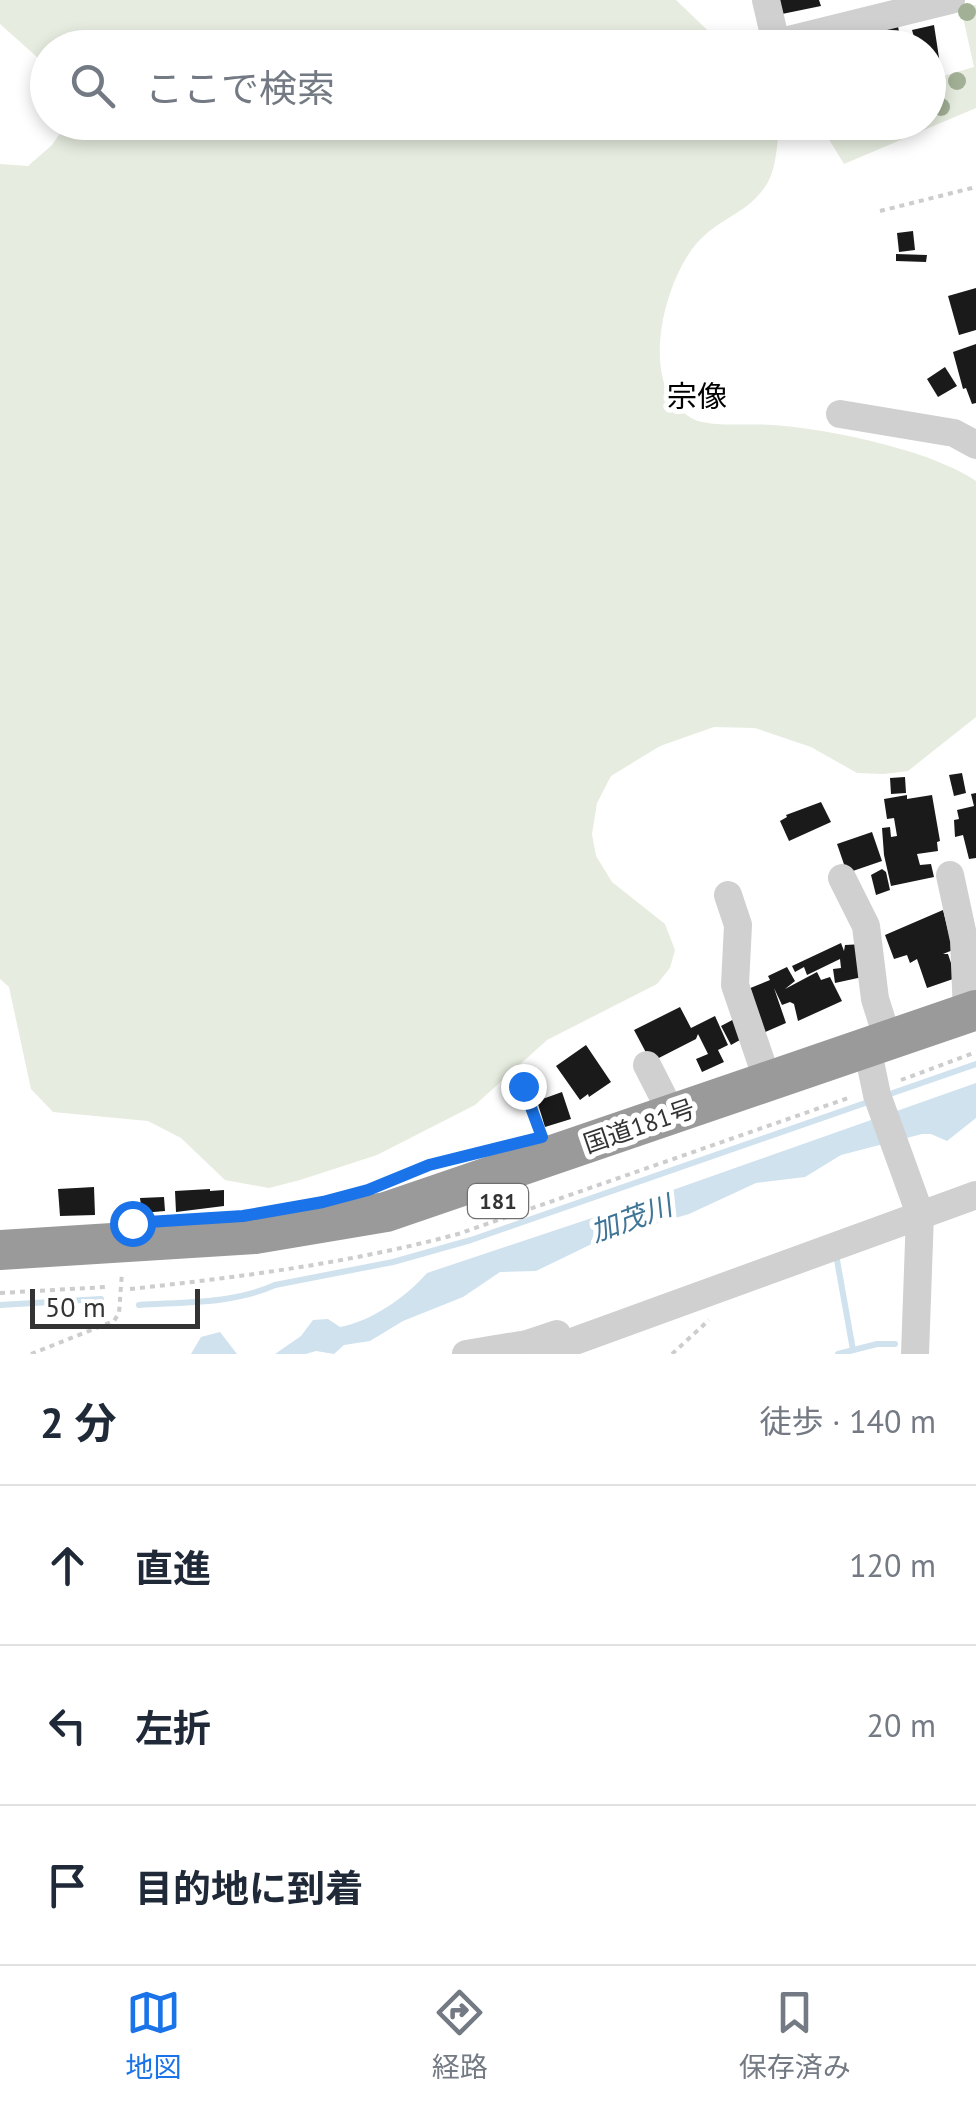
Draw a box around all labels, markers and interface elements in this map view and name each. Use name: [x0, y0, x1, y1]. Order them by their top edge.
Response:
search box: [30, 30, 946, 140]
icon: search: [65, 58, 120, 113]
text: ここで検索: [145, 63, 335, 112]
district label: 宗像: [667, 376, 727, 415]
route end: [501, 1064, 547, 1110]
street label: 国道181号: [579, 1092, 699, 1160]
road number: 181: [468, 1184, 528, 1218]
water label: 加茂川: [585, 1185, 680, 1250]
route start: [110, 1201, 156, 1247]
scale bar: [30, 1284, 200, 1328]
text: 50 m: [45, 1288, 106, 1325]
text: 2 分: [40, 1395, 116, 1450]
text: 徒歩 · 140 m: [760, 1400, 936, 1442]
icon: ahead: [40, 1538, 95, 1593]
text: 直進: [135, 1543, 211, 1592]
text: 120 m: [849, 1544, 936, 1586]
icon: left: [40, 1698, 95, 1753]
text: 左折: [135, 1703, 211, 1752]
text: 20 m: [867, 1704, 936, 1746]
icon: arrive: [40, 1858, 95, 1913]
text: 目的地に到着: [135, 1863, 363, 1912]
tab: 地図: [125, 1985, 181, 2085]
tab: 経路: [432, 1985, 488, 2085]
tab: 保存済み: [739, 1985, 851, 2085]

